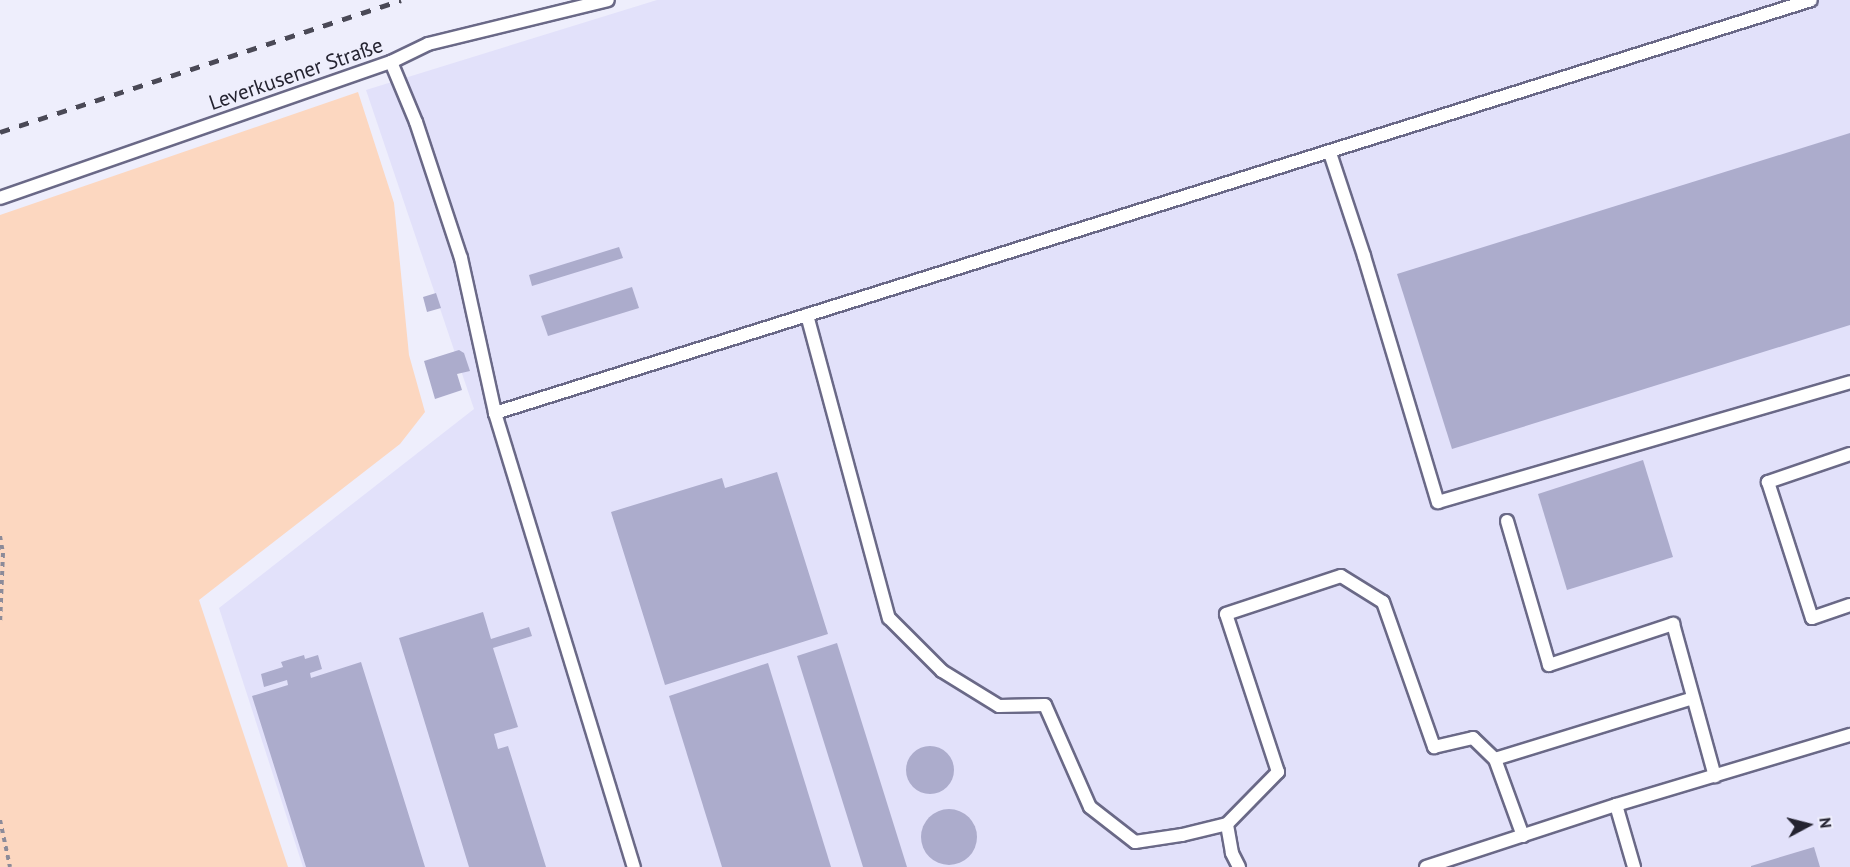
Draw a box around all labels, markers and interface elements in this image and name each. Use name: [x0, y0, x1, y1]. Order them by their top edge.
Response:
street label: Leverkusener Straße: [206, 32, 386, 116]
north arrow: [1778, 795, 1838, 855]
text: N: [1815, 816, 1836, 829]

